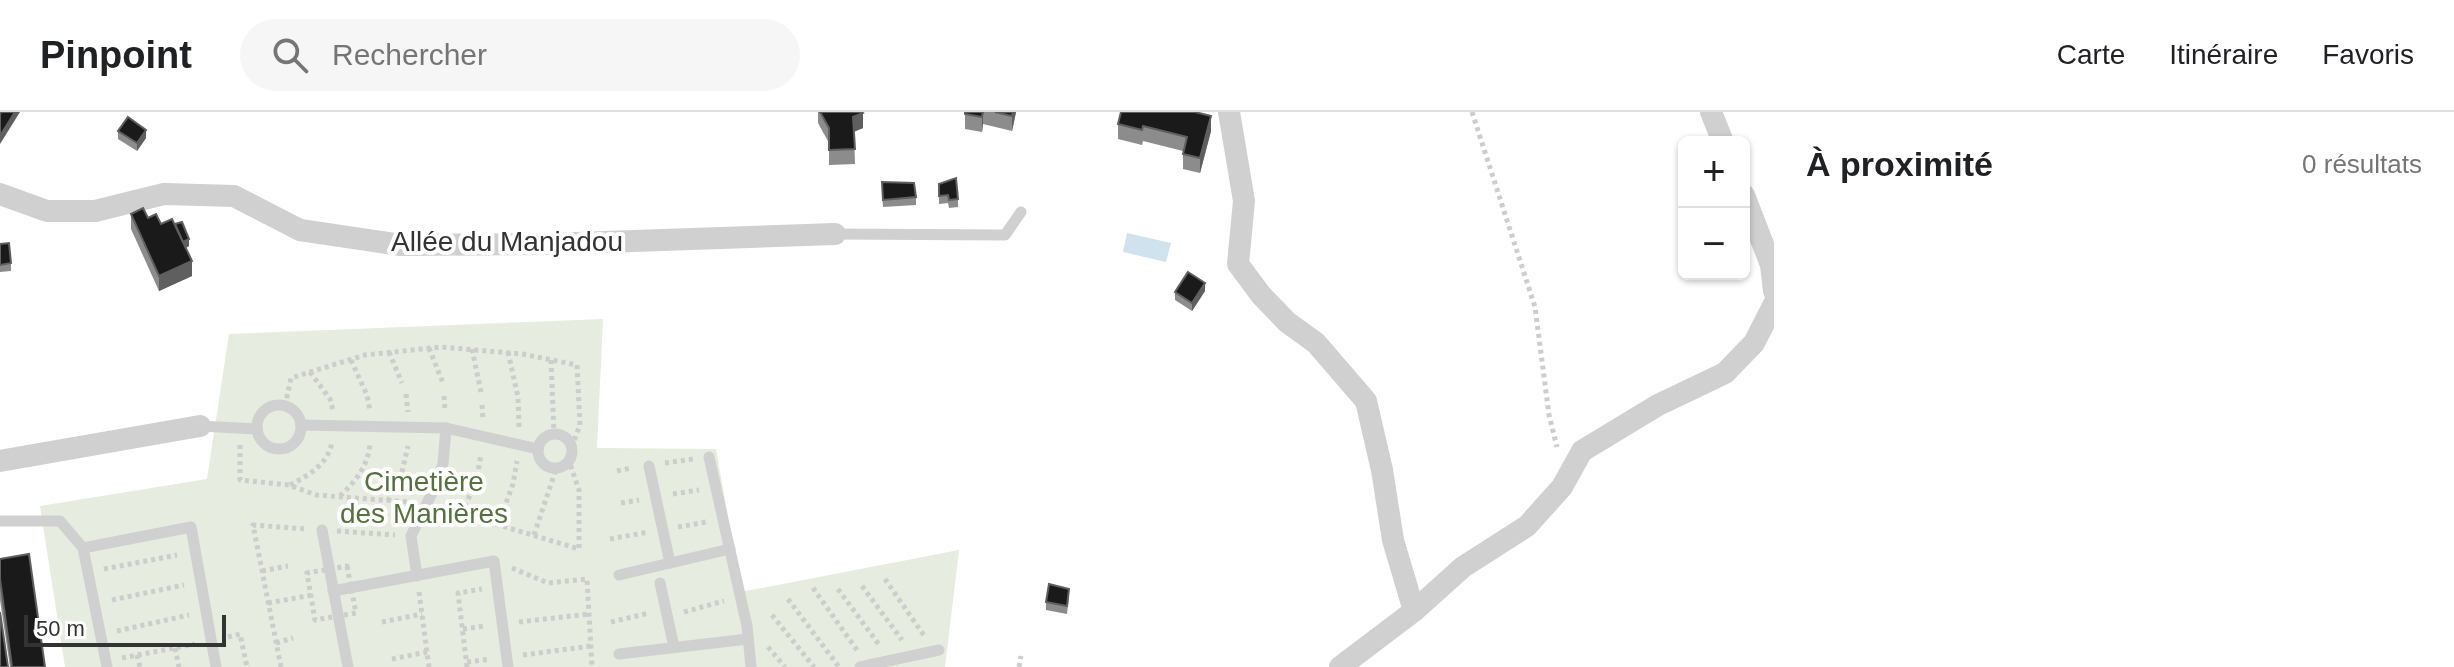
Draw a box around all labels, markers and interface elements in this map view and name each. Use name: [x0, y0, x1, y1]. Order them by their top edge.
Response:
search box: [240, 19, 800, 91]
icon: search: [268, 33, 312, 77]
text: Pinpoint: [40, 34, 192, 76]
text: Rechercher: [332, 38, 487, 71]
text: Carte: [2057, 39, 2125, 70]
text: Itinéraire: [2169, 39, 2278, 70]
text: Favoris: [2322, 39, 2414, 70]
map controls: [1678, 136, 1750, 280]
button: +: [1678, 136, 1750, 208]
text: À proximité: [1806, 145, 1993, 183]
text: 0 résultats: [2302, 149, 2422, 179]
button: −: [1678, 208, 1750, 280]
street label: Allée du Manjadou: [391, 226, 623, 257]
park label: Cimetière des Manières: [340, 466, 508, 529]
scale bar: [24, 611, 226, 647]
text: 50 m: [36, 616, 85, 641]

